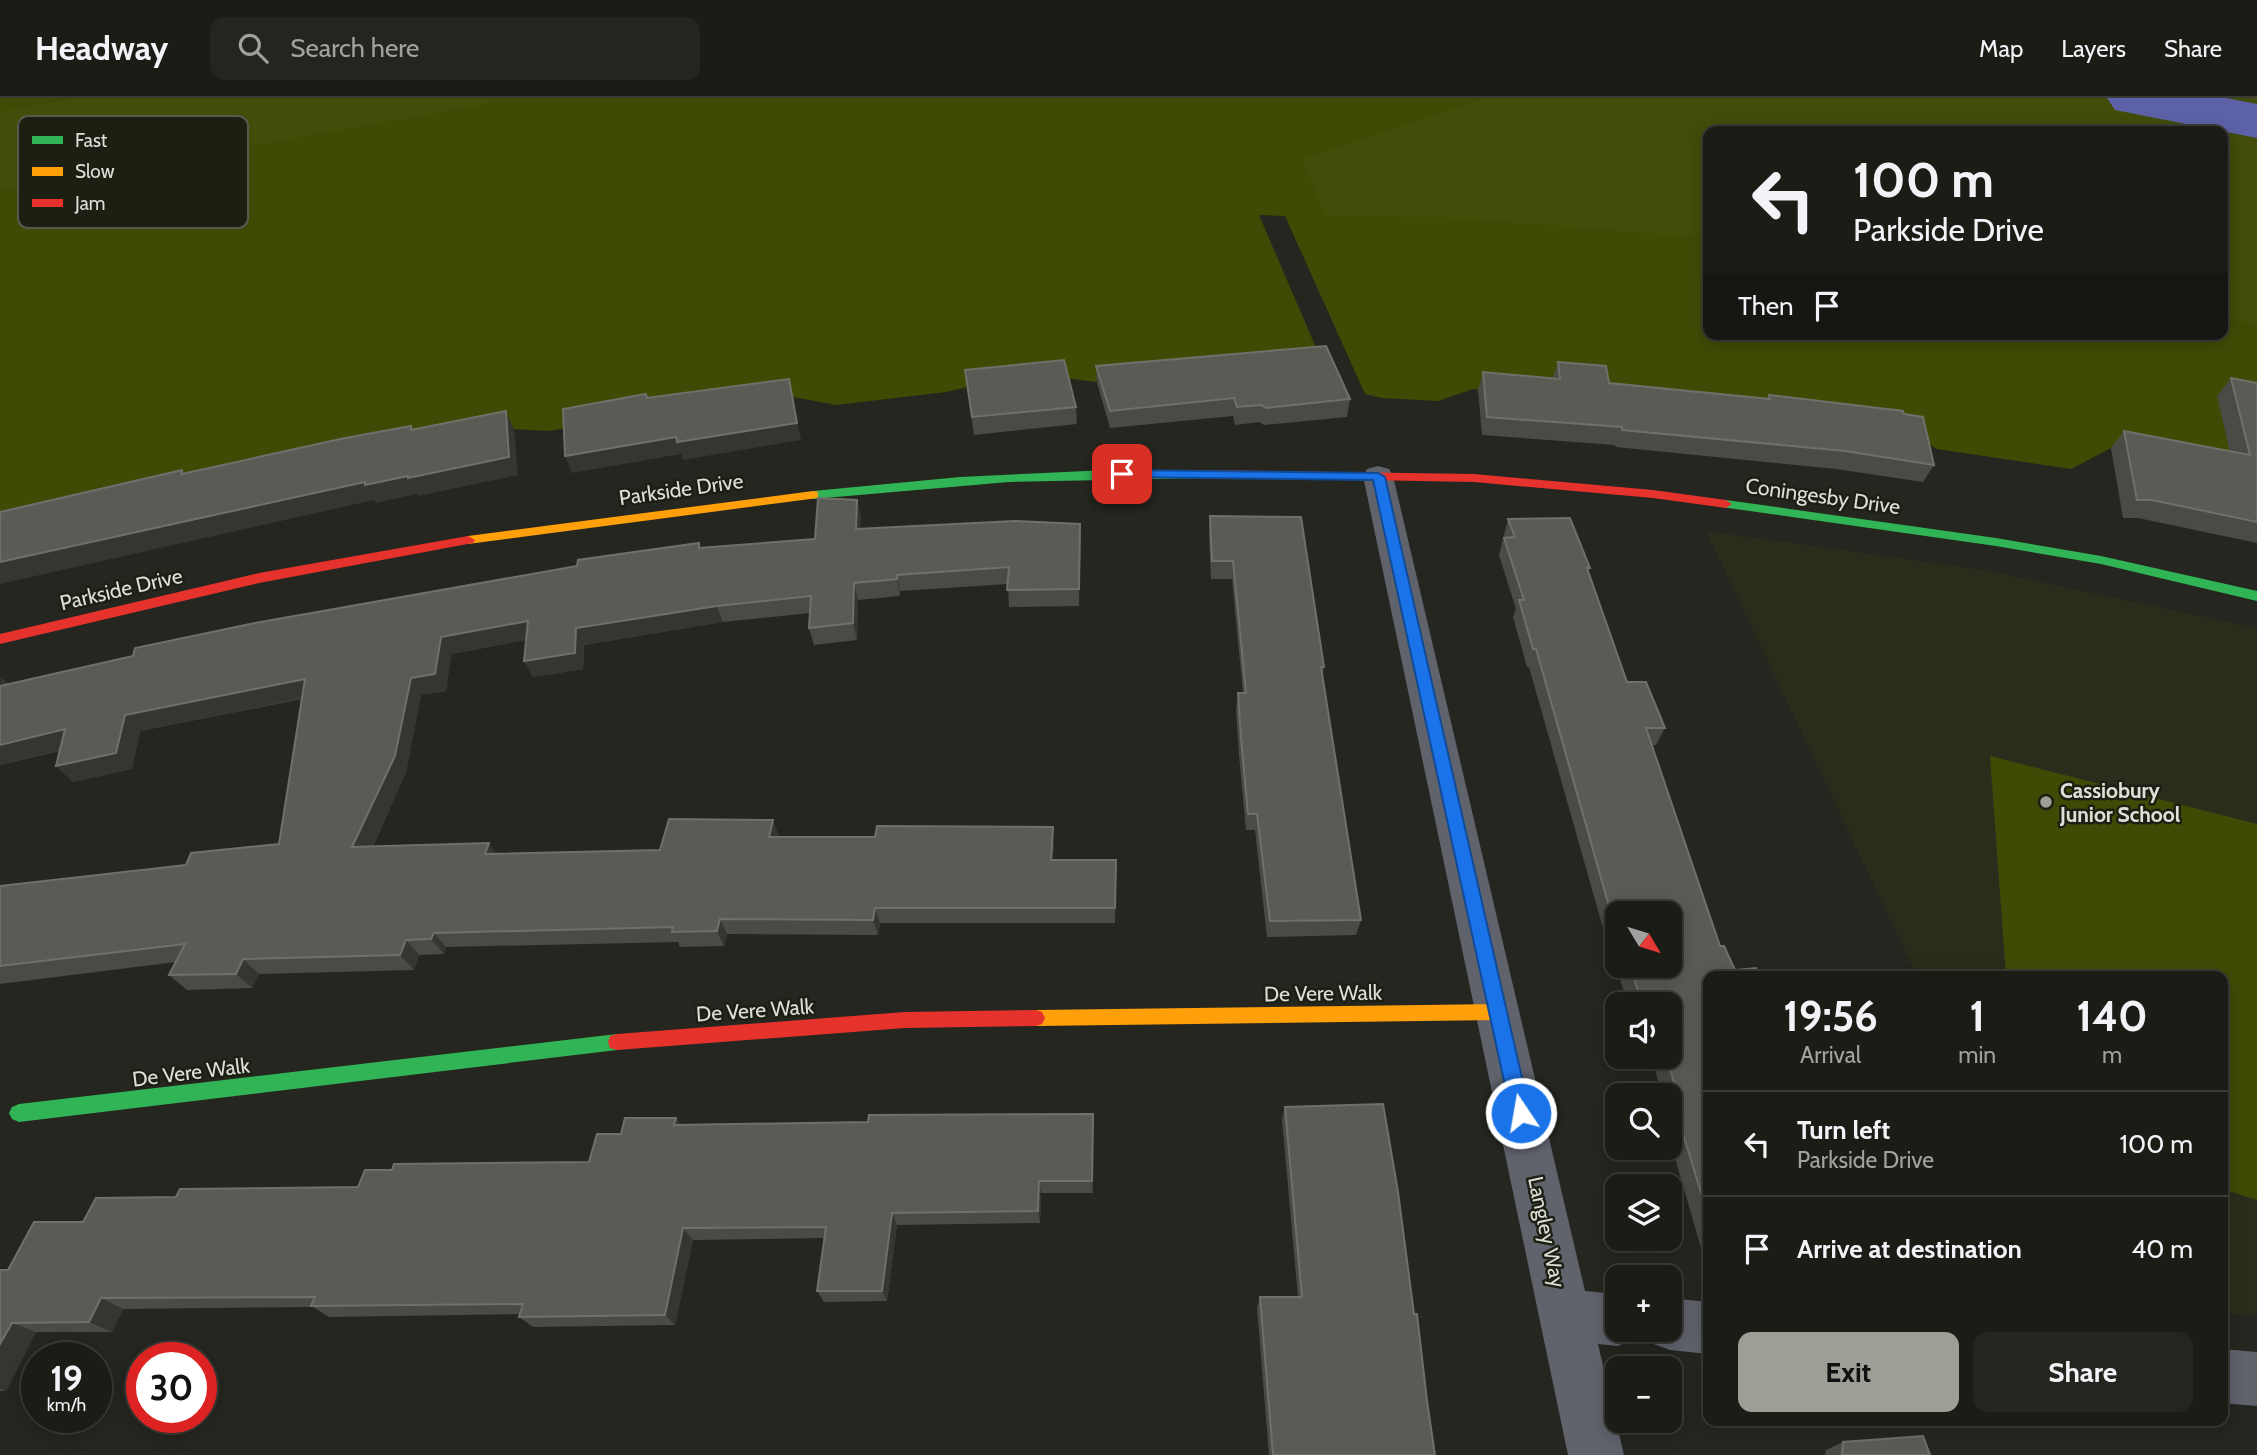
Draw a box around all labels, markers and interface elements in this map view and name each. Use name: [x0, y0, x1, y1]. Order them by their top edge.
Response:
search box: [210, 17, 700, 80]
text: Headway: [35, 28, 168, 68]
icon: search: [234, 29, 272, 67]
text: Search here: [290, 32, 419, 64]
text: Map: [1979, 34, 2023, 63]
text: Layers: [2061, 34, 2126, 63]
text: Share: [2164, 34, 2222, 63]
legend: [18, 116, 248, 228]
text: Fast: [75, 129, 108, 152]
text: 100 m: [1853, 150, 1994, 209]
icon: left: [1738, 154, 1829, 245]
text: Slow: [75, 160, 115, 183]
text: Jam: [74, 192, 105, 215]
text: Parkside Drive: [1853, 210, 2044, 249]
icon: arrive: [1808, 287, 1846, 325]
text: Then: [1738, 290, 1794, 322]
pin: [1092, 444, 1152, 504]
icon: arrive: [1103, 455, 1141, 493]
street label: Parkside Drive: [617, 468, 745, 510]
street label: Coningesby Drive: [1744, 473, 1902, 519]
street label: Parkside Drive: [57, 563, 185, 615]
place label: Cassiobury Junior School: [2059, 778, 2181, 827]
marker: Cassiobury Junior School: [2038, 794, 2054, 810]
north arrow: [1605, 901, 1682, 978]
map controls: [1605, 901, 1682, 1433]
street label: De Vere Walk: [1264, 979, 1383, 1007]
text: 19:56: [1783, 990, 1878, 1042]
text: 1: [1969, 990, 1985, 1042]
text: 140: [2076, 990, 2148, 1042]
button: sound: [1605, 992, 1682, 1069]
street label: De Vere Walk: [695, 993, 815, 1027]
text: Arrival: [1800, 1041, 1861, 1069]
text: min: [1958, 1041, 1996, 1069]
text: m: [2102, 1041, 2122, 1069]
street label: De Vere Walk: [131, 1052, 252, 1092]
position arrow: [1484, 1076, 1558, 1150]
button: search: [1605, 1083, 1682, 1160]
text: Turn left: [1797, 1114, 1890, 1146]
icon: left: [1738, 1125, 1776, 1163]
text: 100 m: [2120, 1128, 2193, 1160]
text: Parkside Drive: [1797, 1146, 1934, 1174]
street label: Langley Way: [1523, 1174, 1571, 1290]
button: layers: [1605, 1174, 1682, 1251]
icon: arrive: [1738, 1230, 1776, 1268]
text: Arrive at destination: [1797, 1233, 2022, 1265]
text: 40 m: [2131, 1233, 2193, 1265]
button: +: [1605, 1265, 1682, 1342]
button: Exit: [1738, 1332, 1959, 1412]
button: Share: [1973, 1332, 2193, 1412]
speed limit sign: 30: [126, 1342, 217, 1433]
button: −: [1605, 1356, 1682, 1433]
text: 19: [50, 1357, 83, 1400]
text: km/h: [47, 1394, 86, 1416]

